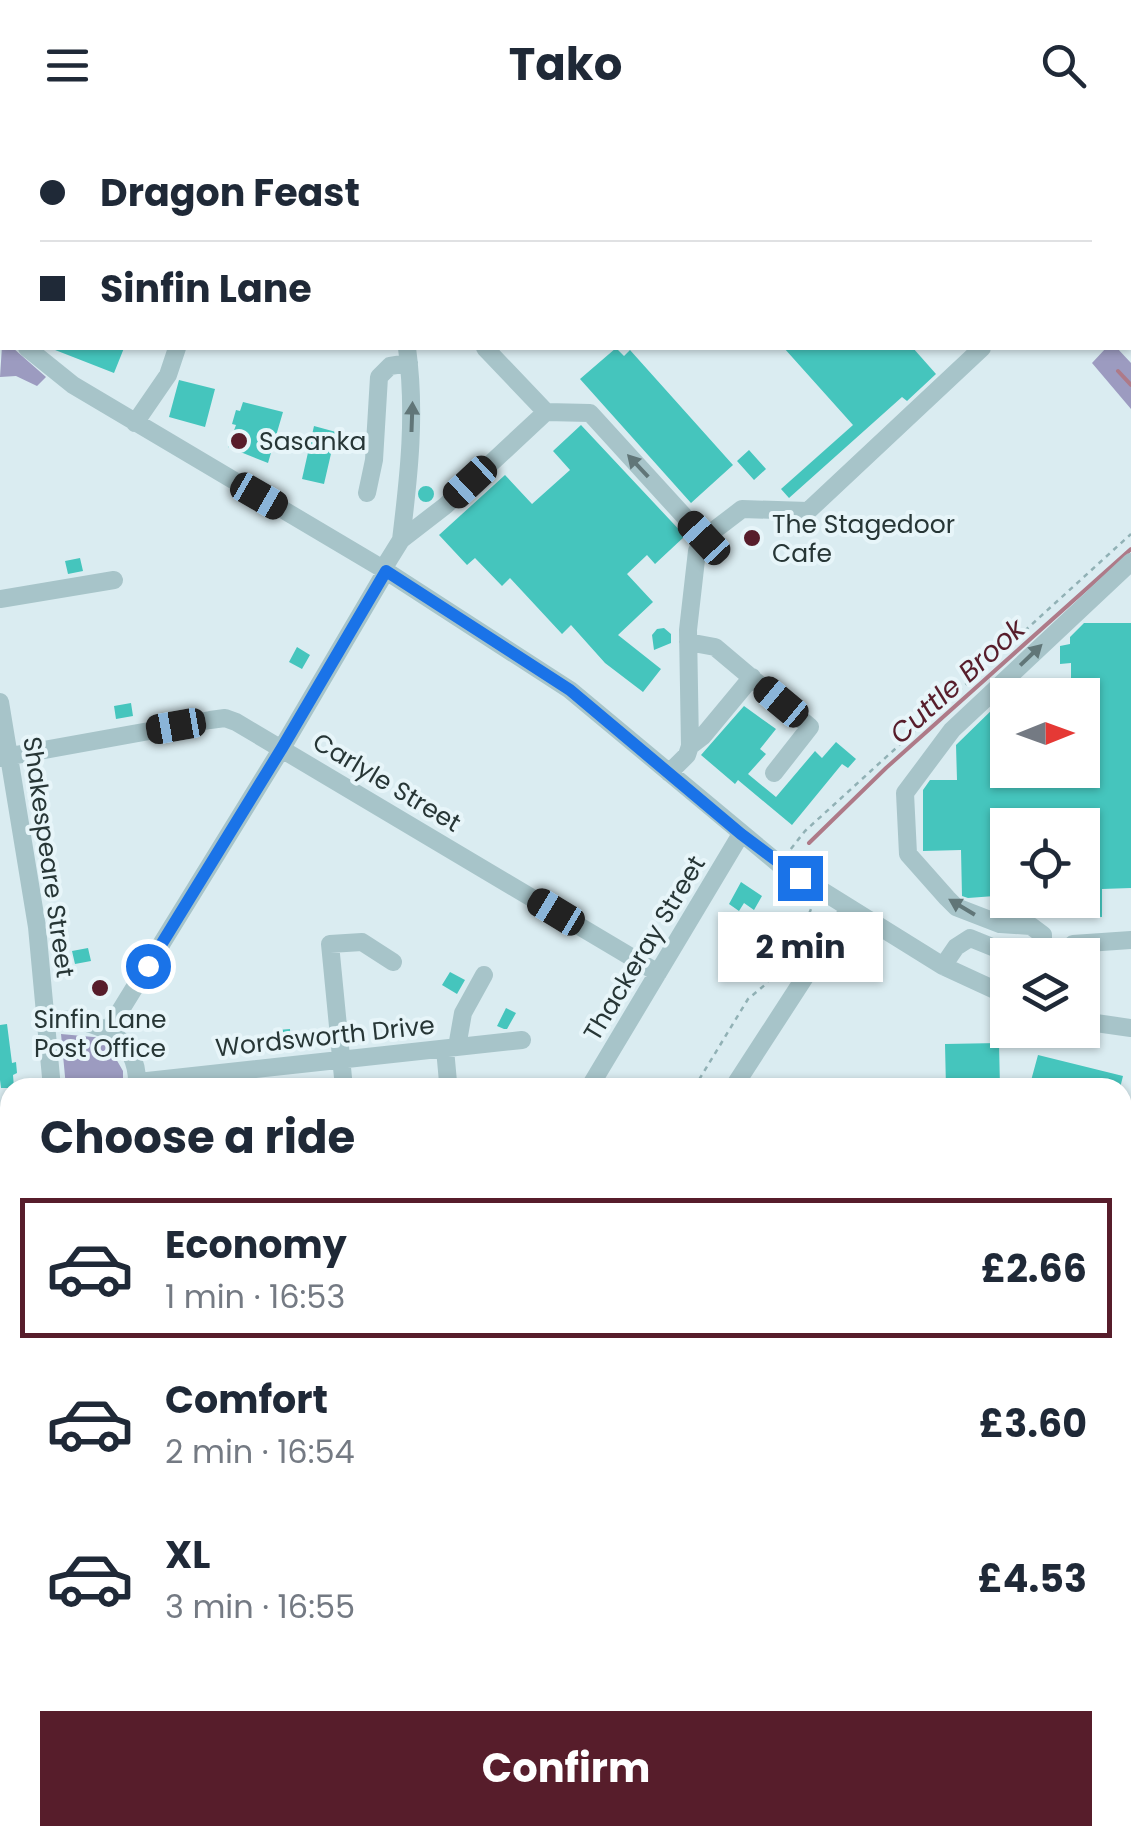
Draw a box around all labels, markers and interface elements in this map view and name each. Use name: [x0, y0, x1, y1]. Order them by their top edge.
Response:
text: Tako: [509, 33, 622, 96]
icon: menu: [40, 38, 95, 93]
icon: search: [1036, 38, 1091, 93]
text: Dragon Feast: [100, 166, 360, 219]
text: Sinfin Lane: [100, 262, 312, 315]
one-way arrow: [405, 401, 421, 432]
place label: Sasanka: [259, 424, 366, 459]
marker: Sasanka: [228, 430, 250, 452]
car: [438, 451, 502, 513]
one-way arrow: [627, 454, 650, 478]
car: [226, 468, 292, 524]
car: [673, 506, 735, 570]
place label: The Stagedoor Cafe: [772, 507, 955, 571]
marker: The Stagedoor Cafe: [741, 527, 763, 549]
water label: Cuttle Brook: [881, 609, 1035, 753]
one-way arrow: [1018, 644, 1042, 667]
car: [748, 671, 814, 733]
north arrow: [990, 678, 1100, 788]
map controls: [990, 678, 1100, 1048]
car: [144, 706, 208, 746]
street label: Carlyle Street: [306, 724, 467, 841]
street label: Shakespeare Street: [14, 734, 83, 980]
button: locate: [990, 808, 1100, 918]
street label: Thackeray Street: [575, 849, 714, 1047]
route end: [778, 856, 823, 901]
car: [523, 884, 589, 940]
one-way arrow: [948, 898, 975, 917]
callout: 2 min: [718, 913, 882, 983]
text: 2 min: [756, 924, 845, 969]
button: layers: [990, 938, 1100, 1048]
route start: [126, 944, 171, 989]
marker: Sinfin Lane Post Office: [89, 977, 111, 999]
place label: Sinfin Lane Post Office: [33, 1002, 167, 1066]
street label: Wordsworth Drive: [214, 1008, 436, 1065]
text: Choose a ride: [40, 1106, 355, 1169]
text: Economy: [165, 1218, 347, 1271]
icon: car: [45, 1223, 135, 1313]
text: £2.66: [981, 1242, 1087, 1295]
text: 1 min · 16:53: [165, 1274, 345, 1319]
text: Comfort: [165, 1373, 328, 1426]
icon: car: [45, 1378, 135, 1468]
text: £3.60: [979, 1397, 1087, 1450]
text: 2 min · 16:54: [165, 1429, 355, 1474]
text: XL: [165, 1528, 210, 1581]
icon: car: [45, 1533, 135, 1623]
text: £4.53: [978, 1552, 1087, 1605]
text: 3 min · 16:55: [165, 1584, 355, 1629]
button: Confirm: [40, 1711, 1092, 1826]

